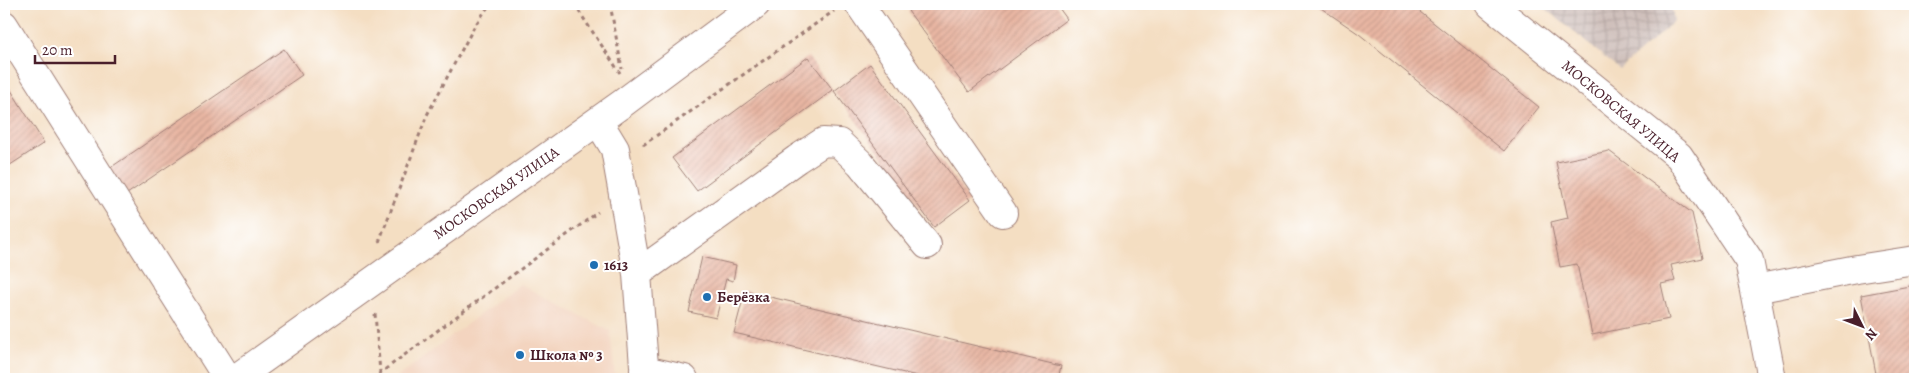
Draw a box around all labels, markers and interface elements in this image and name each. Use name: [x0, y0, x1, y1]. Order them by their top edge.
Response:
scale bar: [35, 32, 115, 64]
text: 20 m: [42, 40, 73, 60]
street label: МОСКОВСКАЯ УЛИЦА: [1557, 55, 1685, 167]
street label: МОСКОВСКАЯ УЛИЦА: [429, 142, 563, 244]
place label: 1613: [604, 255, 628, 275]
marker: 1613: [588, 259, 600, 271]
place label: Берёзка: [717, 287, 771, 307]
marker: Берёзка: [701, 291, 713, 303]
north arrow: [1836, 300, 1886, 350]
text: N: [1861, 324, 1882, 345]
place label: Школа № 3: [530, 345, 603, 365]
marker: Школа № 3: [514, 349, 526, 361]

